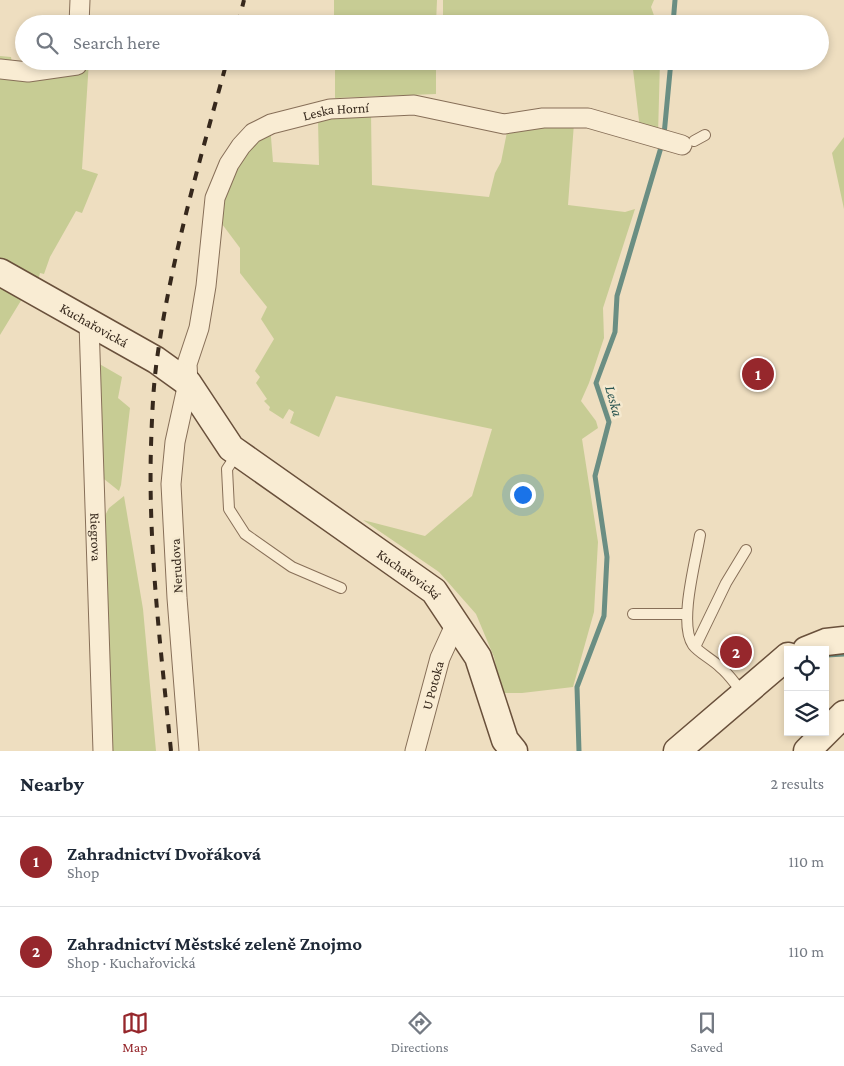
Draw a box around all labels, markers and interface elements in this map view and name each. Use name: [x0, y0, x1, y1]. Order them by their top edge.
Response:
search box: [15, 15, 829, 70]
icon: search: [33, 29, 61, 57]
text: Search here: [73, 32, 160, 53]
street label: Leska Horní: [301, 99, 370, 124]
street label: Kuchařovická: [57, 300, 131, 351]
pin: 1: [742, 355, 774, 393]
water label: Leska: [602, 384, 626, 418]
your location: [510, 482, 536, 508]
street label: Riegrova: [87, 512, 105, 562]
street label: Nerudova: [167, 538, 185, 594]
street label: Kuchařovická: [374, 546, 445, 603]
pin: 2: [720, 633, 752, 671]
map controls: [784, 646, 829, 736]
button: locate: [784, 646, 829, 691]
street label: U Potoka: [418, 659, 447, 712]
button: layers: [784, 691, 829, 736]
text: Nearby: [20, 772, 84, 796]
text: 2 results: [771, 775, 824, 792]
text: Zahradnictví Dvořáková: [67, 843, 261, 864]
text: 1: [33, 853, 39, 870]
text: 110 m: [788, 853, 824, 870]
text: Shop: [67, 864, 99, 881]
text: Zahradnictví Městské zeleně Znojmo: [67, 933, 362, 954]
text: 2: [32, 943, 40, 960]
text: 110 m: [788, 943, 824, 960]
text: Shop · Kuchařovická: [67, 954, 196, 971]
tab: Map: [121, 1009, 149, 1055]
tab: Directions: [391, 1009, 449, 1055]
tab: Saved: [690, 1009, 723, 1055]

